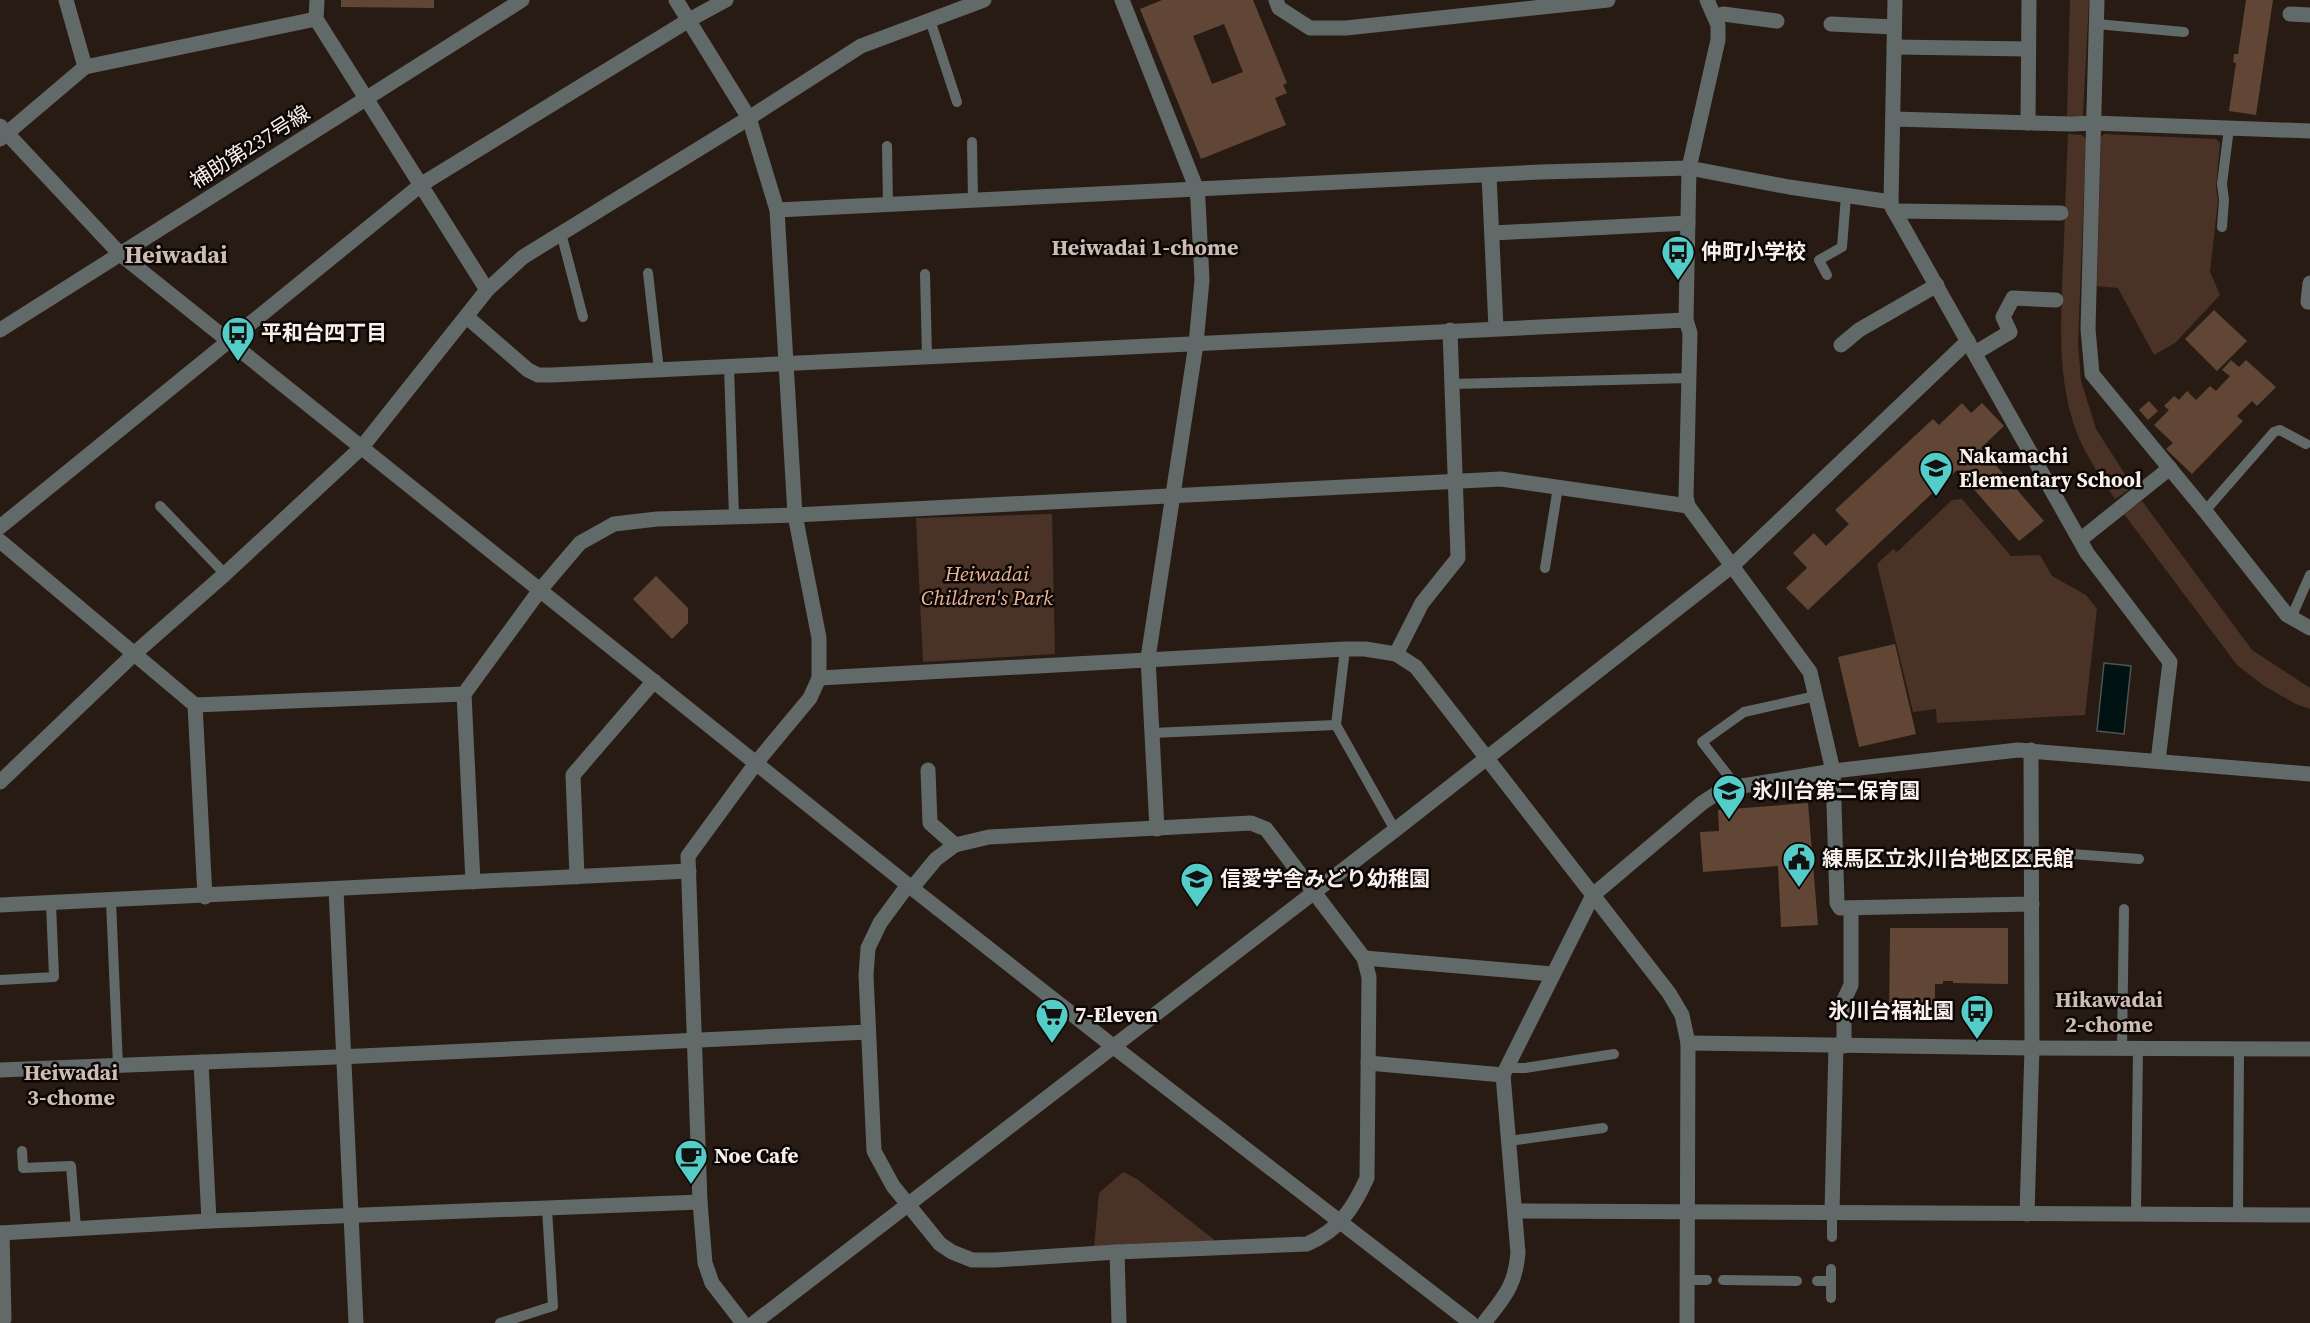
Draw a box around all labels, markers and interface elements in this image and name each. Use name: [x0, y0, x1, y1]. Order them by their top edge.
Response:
street label: 補助第237号線: [184, 98, 315, 195]
district label: Heiwadai 1-chome: [1052, 232, 1238, 262]
bus stop icon: 仲町小学校: [1660, 234, 1696, 281]
place label: 仲町小学校: [1701, 237, 1806, 266]
district label: Heiwadai: [124, 238, 228, 271]
bus stop icon: 平和台四丁目: [220, 315, 256, 362]
place label: 平和台四丁目: [261, 318, 387, 347]
place label: Nakamachi Elementary School: [1959, 441, 2142, 494]
school or university icon: Nakamachi Elementary School: [1918, 450, 1954, 497]
park label: Heiwadai Children's Park: [921, 559, 1053, 612]
school or university icon: 氷川台第二保育園: [1711, 773, 1747, 820]
place label: 氷川台第二保育園: [1752, 776, 1920, 805]
public building icon: 練馬区立氷川台地区区民館: [1781, 841, 1817, 888]
place label: 練馬区立氷川台地区区民館: [1822, 844, 2074, 873]
school or university icon: 信愛学舎みどり幼稚園: [1179, 861, 1215, 908]
place label: 信愛学舎みどり幼稚園: [1220, 864, 1430, 893]
district label: Hikawadai 2-chome: [2055, 984, 2163, 1039]
bus stop icon: 氷川台福祉園: [1959, 993, 1995, 1040]
place label: 氷川台福祉園: [1828, 996, 1954, 1025]
supermarket icon: 7-Eleven: [1034, 997, 1070, 1044]
place label: 7-Eleven: [1075, 1000, 1158, 1029]
district label: Heiwadai 3-chome: [24, 1057, 118, 1112]
cafe icon: Noe Cafe: [673, 1138, 709, 1185]
place label: Noe Cafe: [714, 1141, 798, 1170]

